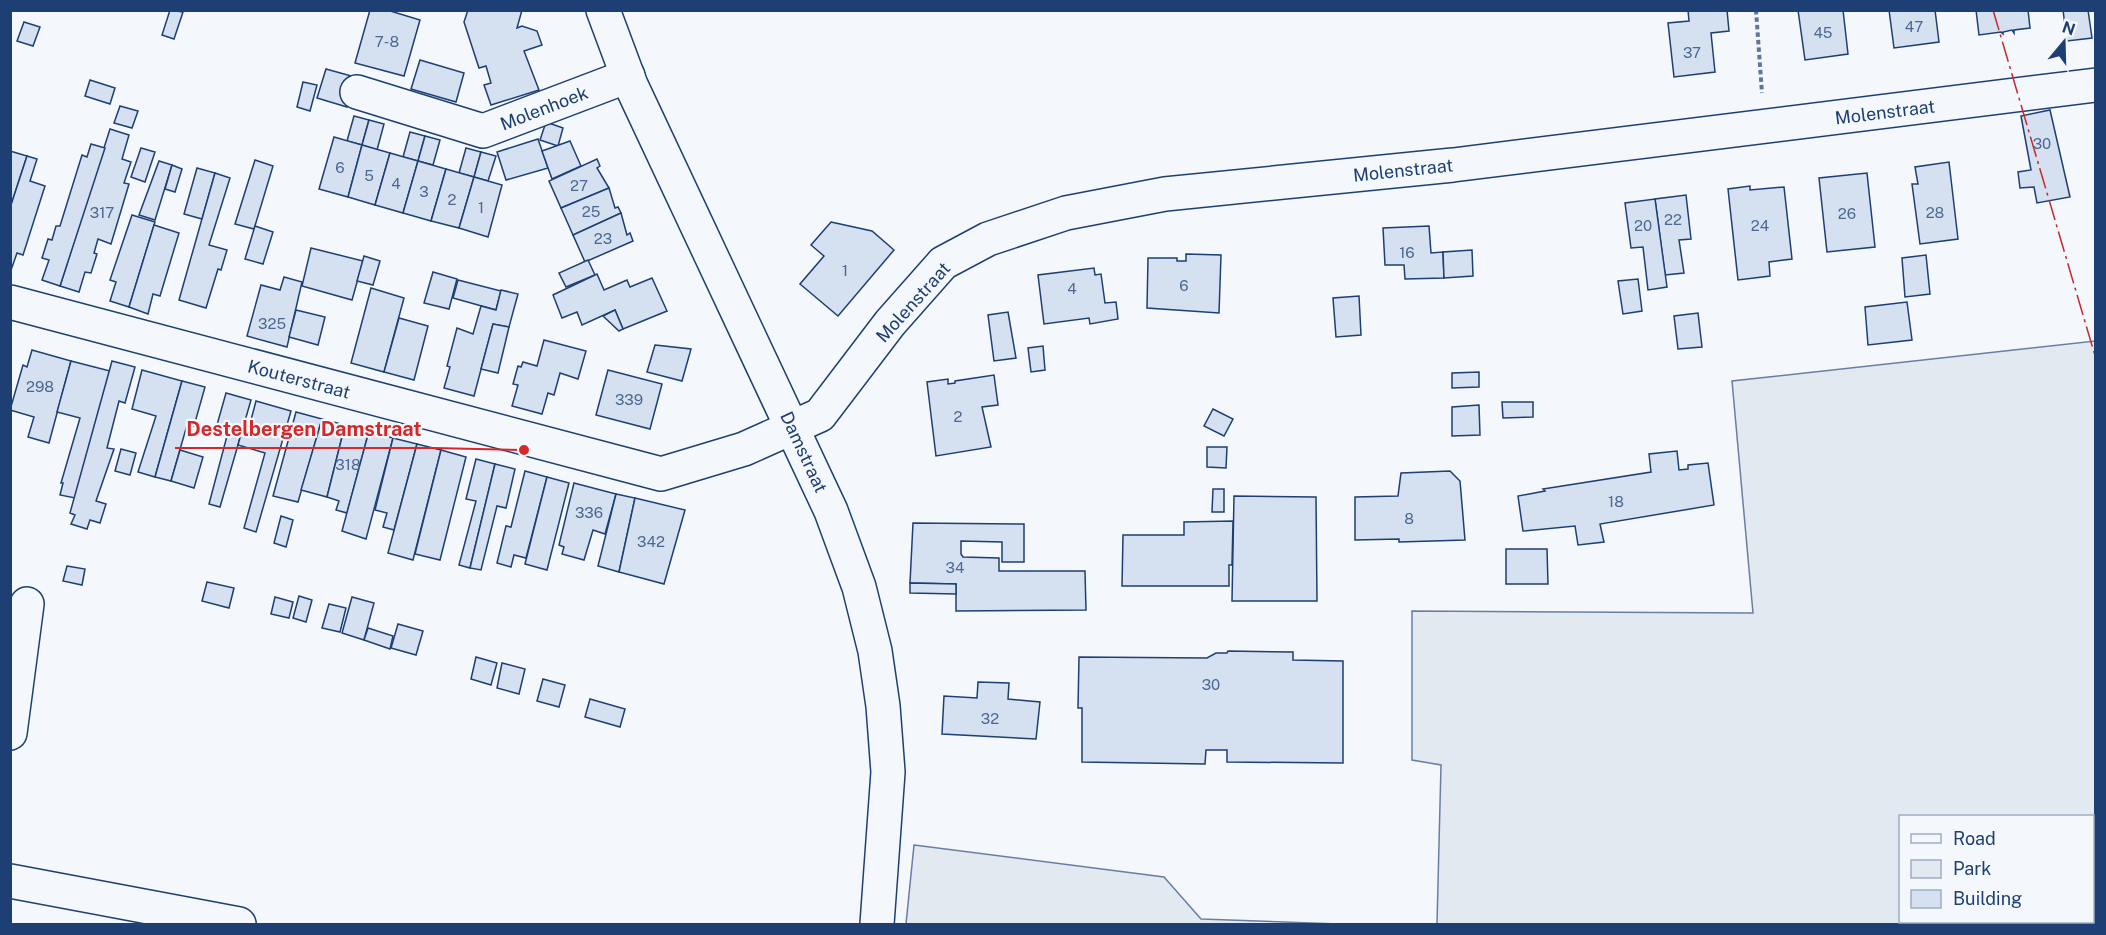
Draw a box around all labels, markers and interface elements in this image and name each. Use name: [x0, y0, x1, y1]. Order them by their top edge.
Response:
north arrow: [2034, 12, 2094, 72]
text: N: [2060, 17, 2078, 39]
house number: 47: [1905, 18, 1923, 35]
house number: 45: [1814, 24, 1832, 41]
house number: 7-8: [375, 33, 399, 50]
house number: 37: [1683, 44, 1701, 61]
street label: Molenhoek: [497, 82, 591, 134]
street label: Molenstraat: [1834, 95, 1936, 129]
house number: 30: [2033, 135, 2051, 152]
street label: Molenstraat: [1352, 154, 1454, 186]
house number: 6: [335, 159, 345, 176]
house number: 5: [364, 167, 374, 184]
house number: 4: [391, 175, 401, 192]
house number: 27: [570, 177, 588, 194]
house number: 3: [419, 183, 429, 200]
house number: 2: [448, 191, 457, 208]
house number: 1: [478, 199, 484, 216]
house number: 25: [582, 203, 600, 220]
house number: 317: [90, 204, 114, 221]
house number: 28: [1926, 204, 1944, 221]
house number: 26: [1838, 205, 1856, 222]
house number: 22: [1664, 211, 1682, 228]
house number: 20: [1634, 217, 1652, 234]
house number: 24: [1751, 217, 1769, 234]
house number: 23: [594, 230, 612, 247]
house number: 16: [1399, 244, 1415, 261]
street label: Molenstraat: [872, 258, 954, 346]
house number: 1: [842, 262, 848, 279]
house number: 6: [1179, 277, 1189, 294]
house number: 4: [1067, 280, 1077, 297]
house number: 325: [258, 315, 286, 332]
street label: Kouterstraat: [245, 355, 353, 403]
house number: 298: [26, 378, 54, 395]
house number: 339: [615, 391, 643, 408]
street label: Damstraat: [776, 408, 832, 496]
house number: 2: [954, 408, 963, 425]
callout: Destelbergen Damstraat: [175, 410, 434, 448]
text: Destelbergen Damstraat: [186, 417, 422, 441]
house number: 318: [335, 456, 361, 473]
house number: 18: [1608, 493, 1624, 510]
house number: 336: [575, 504, 603, 521]
house number: 8: [1404, 510, 1414, 527]
house number: 342: [637, 533, 665, 550]
house number: 34: [946, 559, 964, 576]
house number: 30: [1202, 676, 1220, 693]
house number: 32: [981, 710, 999, 727]
legend: [1899, 815, 2094, 923]
text: Road: [1953, 828, 1996, 849]
text: Park: [1953, 858, 1991, 879]
text: Building: [1953, 888, 2022, 909]

